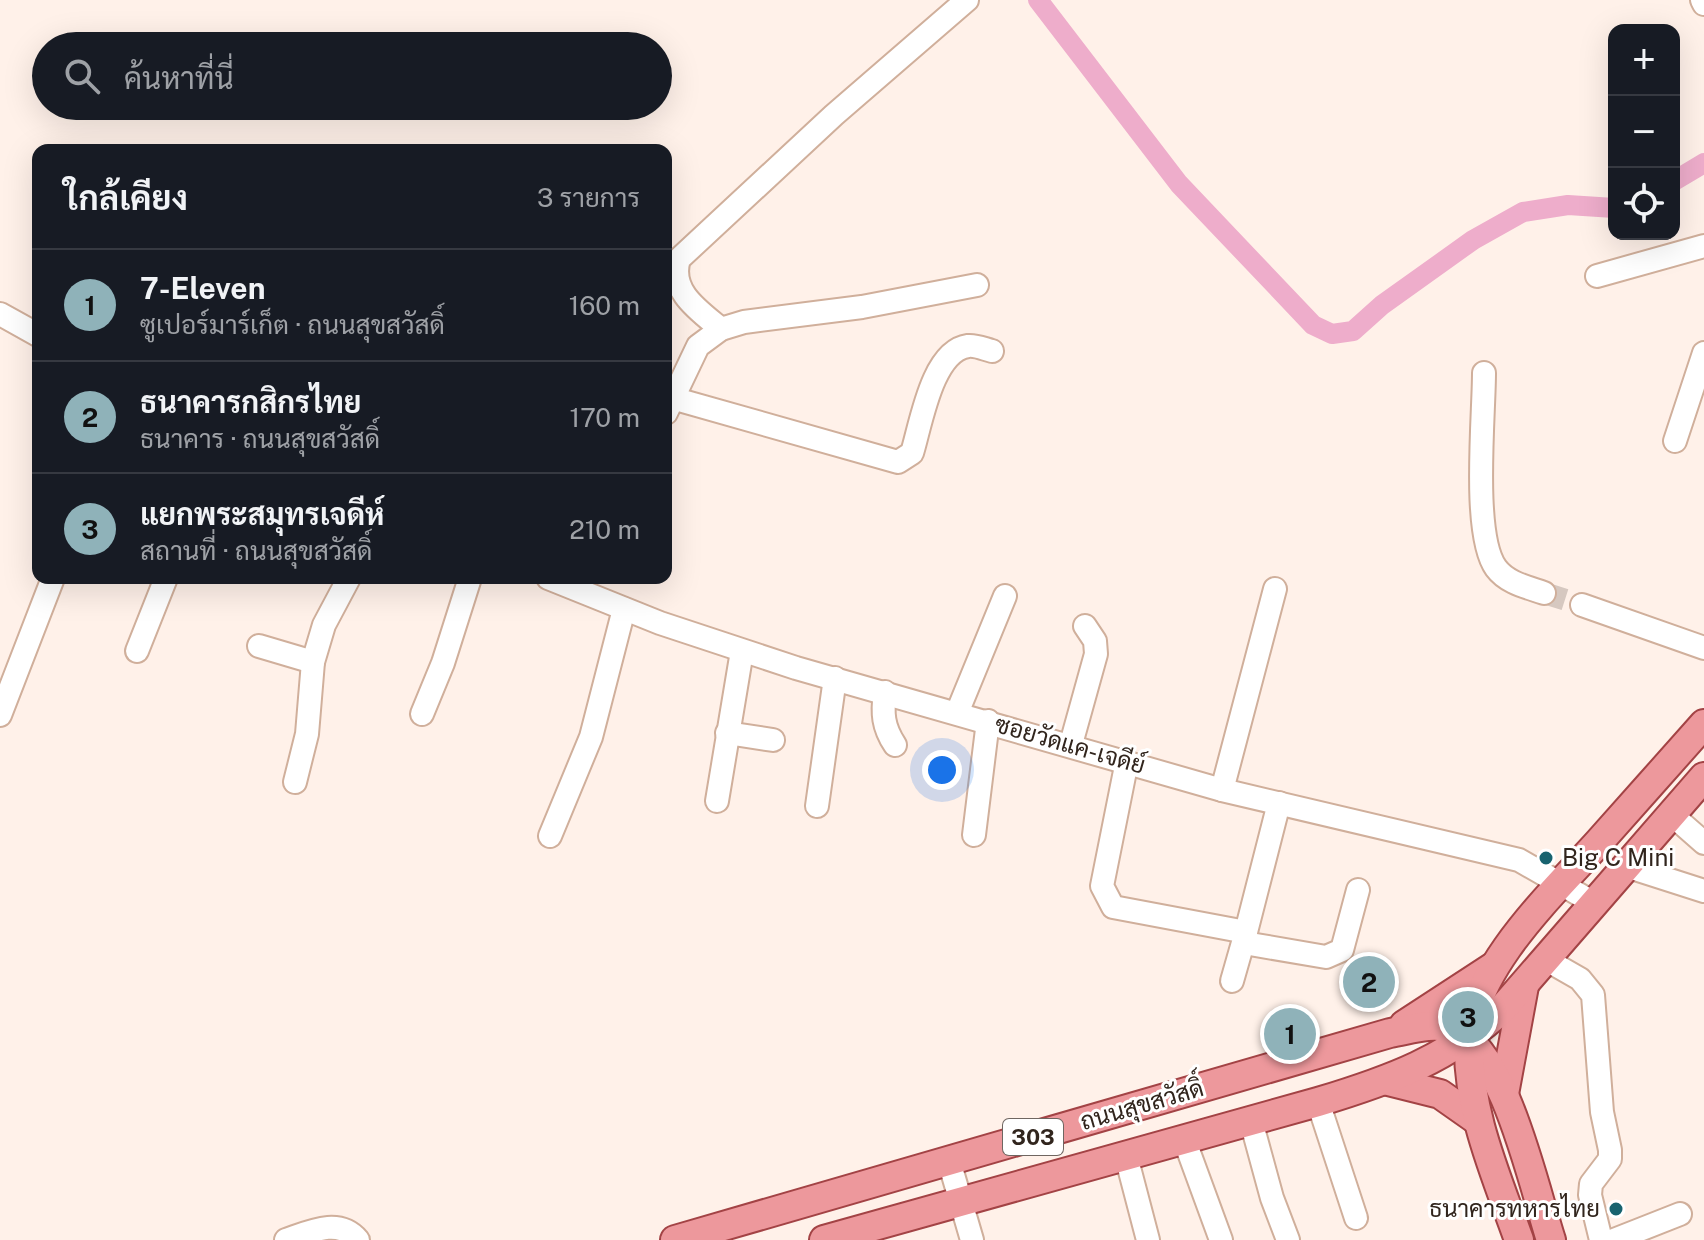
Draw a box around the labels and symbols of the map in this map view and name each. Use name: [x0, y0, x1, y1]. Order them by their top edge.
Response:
street label: ซอยวัดแค-เจดีย์: [992, 708, 1149, 779]
your location: [922, 750, 962, 790]
place label: Big C Mini: [1562, 843, 1674, 871]
marker: Big C Mini: [1537, 849, 1555, 867]
pin: 2: [1343, 952, 1395, 1012]
pin: 3: [1442, 987, 1494, 1047]
pin: 1: [1264, 1004, 1316, 1064]
street label: ถนนสุขสวัสดิ์: [1075, 1066, 1207, 1138]
road number: 303: [1003, 1119, 1063, 1155]
place label: ธนาคารทหารไทย: [1429, 1193, 1600, 1222]
marker: ธนาคารทหารไทย: [1607, 1200, 1625, 1218]

